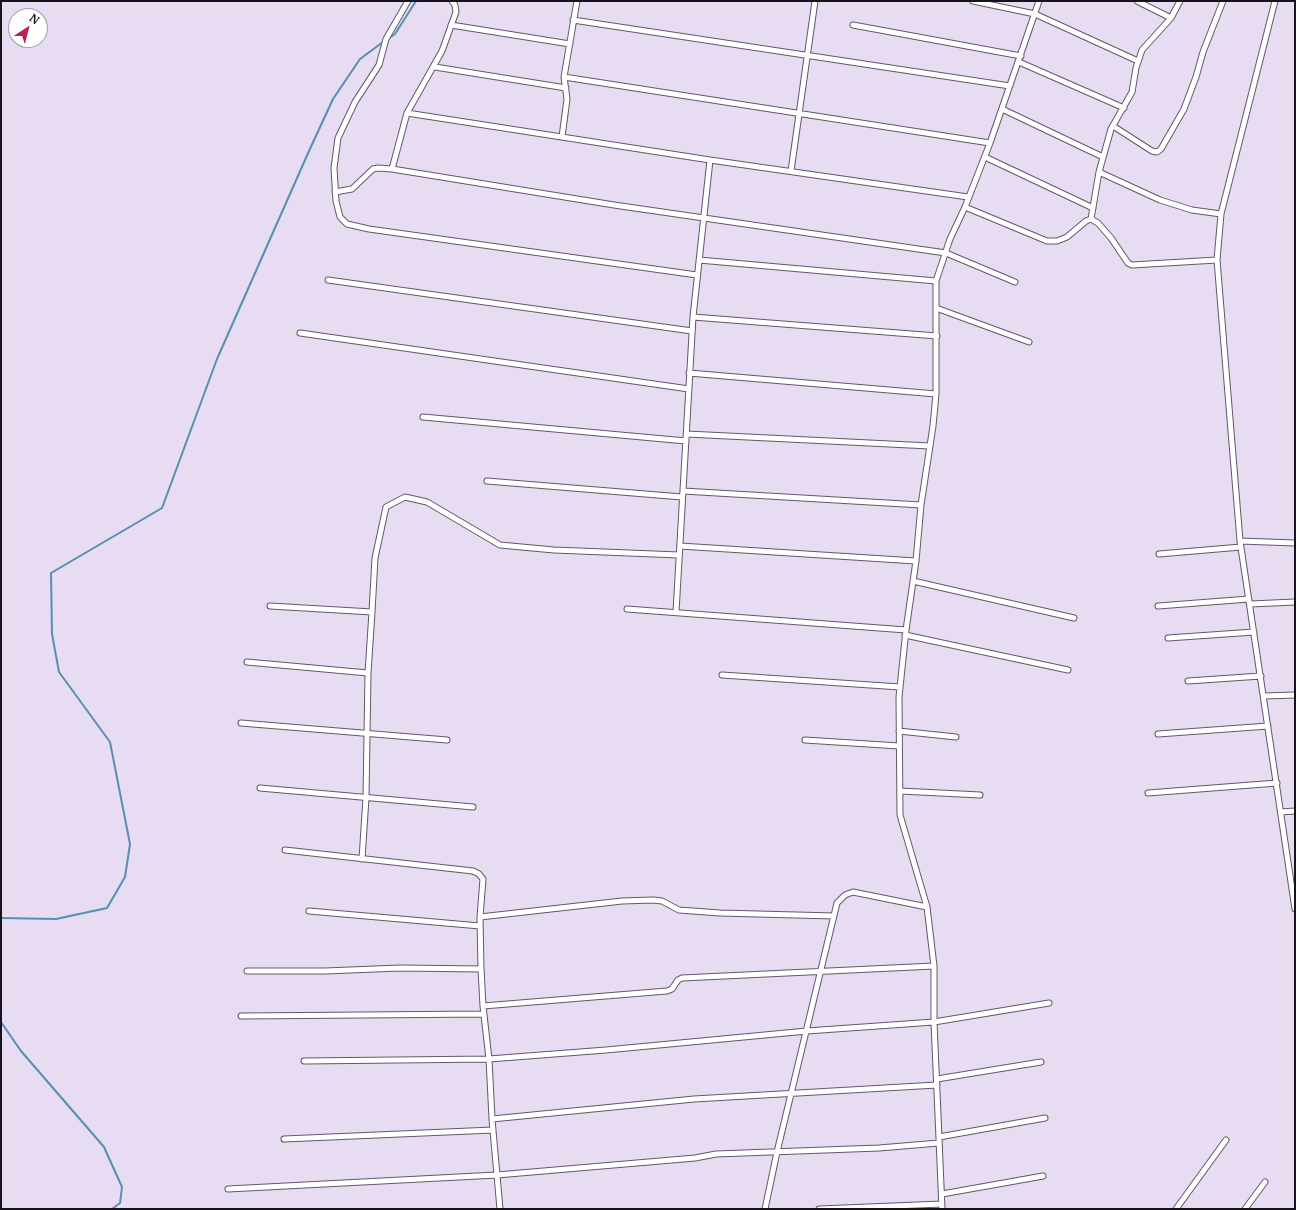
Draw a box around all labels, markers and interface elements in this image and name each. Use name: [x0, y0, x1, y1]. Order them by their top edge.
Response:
north arrow: [8, 8, 48, 48]
text: N: [27, 11, 42, 27]

